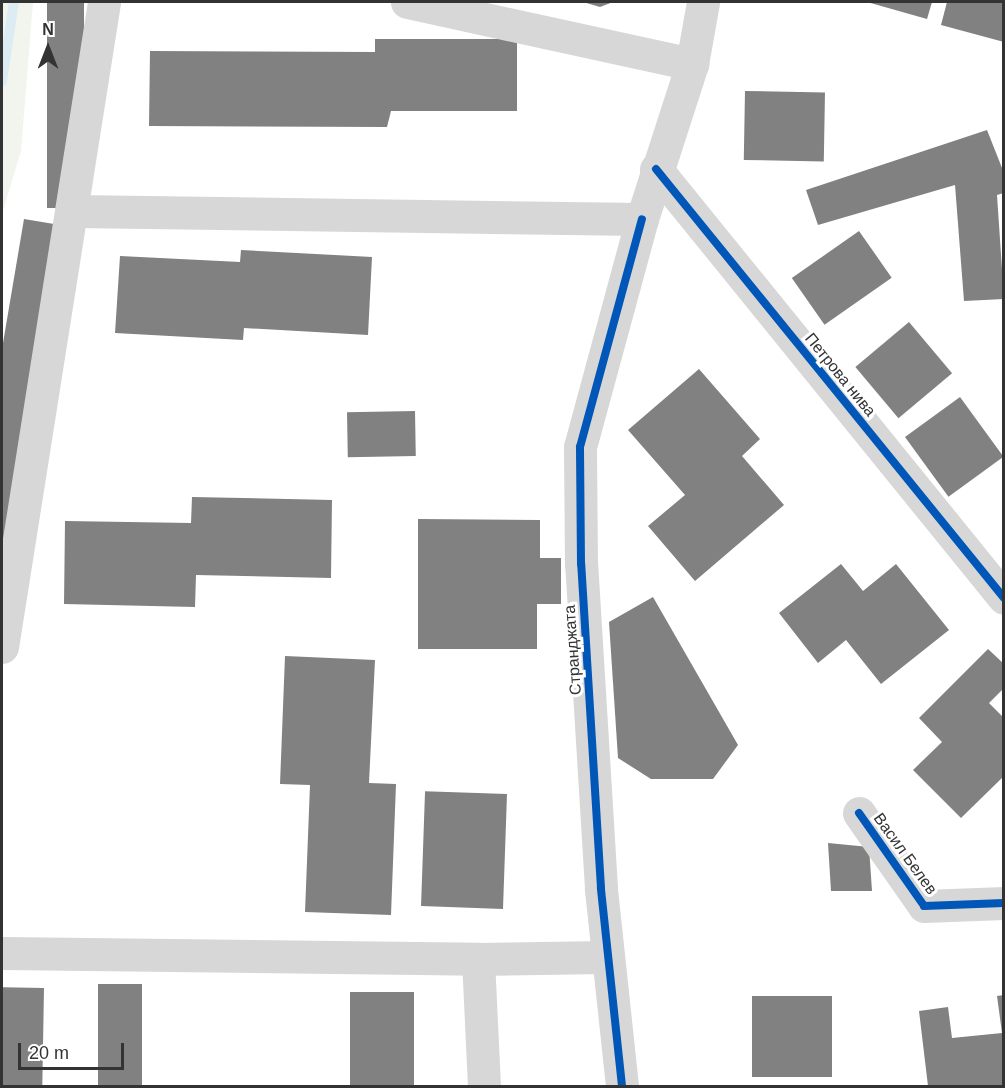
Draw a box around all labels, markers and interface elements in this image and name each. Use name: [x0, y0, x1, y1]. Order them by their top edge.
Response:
north arrow: [18, 18, 78, 78]
text: N: [42, 21, 54, 38]
street label: Петрова нива: [801, 329, 879, 421]
street label: Странджата: [560, 604, 586, 696]
street label: Васил Белев: [869, 810, 941, 898]
scale bar: [21, 1031, 128, 1069]
text: 20 m: [29, 1043, 69, 1063]

